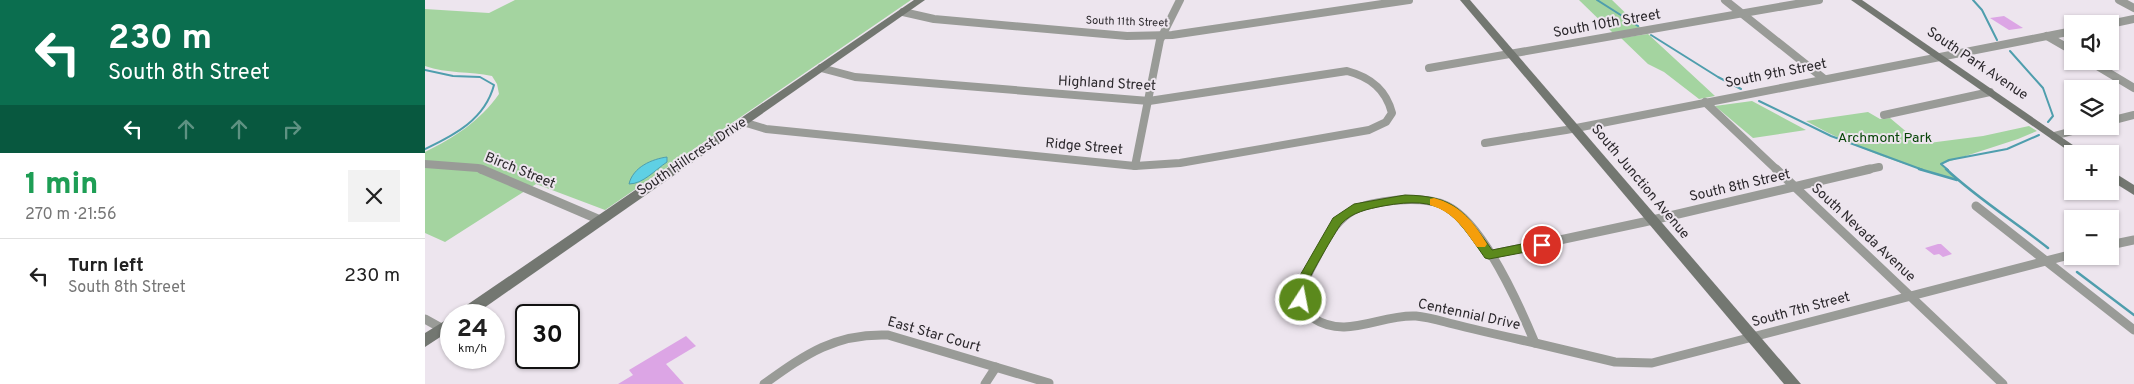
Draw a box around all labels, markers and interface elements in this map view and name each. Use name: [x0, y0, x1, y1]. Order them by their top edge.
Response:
street label: South 10th Street: [1552, 6, 1662, 42]
street label: South 11th Street: [1085, 14, 1169, 30]
map controls: [2064, 15, 2119, 265]
button: sound: [2064, 15, 2119, 70]
text: 230 m: [108, 17, 212, 61]
icon: left: [25, 20, 90, 85]
street label: South Park Avenue: [1923, 24, 2031, 104]
street label: South 9th Street: [1724, 56, 1828, 92]
text: South 8th Street: [108, 60, 270, 87]
street label: Highland Street: [1058, 73, 1156, 95]
button: layers: [2064, 80, 2119, 135]
street label: South Hillcrest Drive: [634, 114, 750, 200]
icon: left: [119, 115, 147, 143]
icon: ahead: [172, 115, 200, 143]
icon: ahead: [225, 115, 253, 143]
icon: right: [278, 115, 306, 143]
street label: South Junction Avenue: [1587, 121, 1693, 243]
park label: Archmont Park: [1838, 130, 1932, 147]
street label: Ridge Street: [1044, 135, 1124, 159]
button: +: [2064, 145, 2119, 200]
street label: Birch Street: [482, 149, 558, 193]
street label: South 8th Street: [1688, 166, 1792, 206]
text: 1 min: [25, 167, 98, 204]
button: close: [348, 170, 400, 222]
street label: South Nevada Avenue: [1807, 180, 1919, 286]
text: 270 m · 21:56: [25, 205, 116, 225]
button: −: [2064, 210, 2119, 265]
pin: [1521, 224, 1563, 266]
icon: arrive: [1528, 231, 1556, 259]
text: Turn left: [68, 254, 144, 278]
icon: left: [25, 262, 53, 290]
text: 230 m: [344, 264, 400, 288]
position arrow: [1274, 273, 1326, 325]
text: South 8th Street: [68, 278, 186, 298]
street label: South 7th Street: [1750, 289, 1852, 331]
street label: Centennial Drive: [1416, 296, 1522, 334]
speed limit sign: 30: [515, 304, 580, 369]
text: 24: [457, 314, 488, 346]
street label: East Star Court: [885, 314, 983, 356]
text: km/h: [458, 341, 487, 357]

